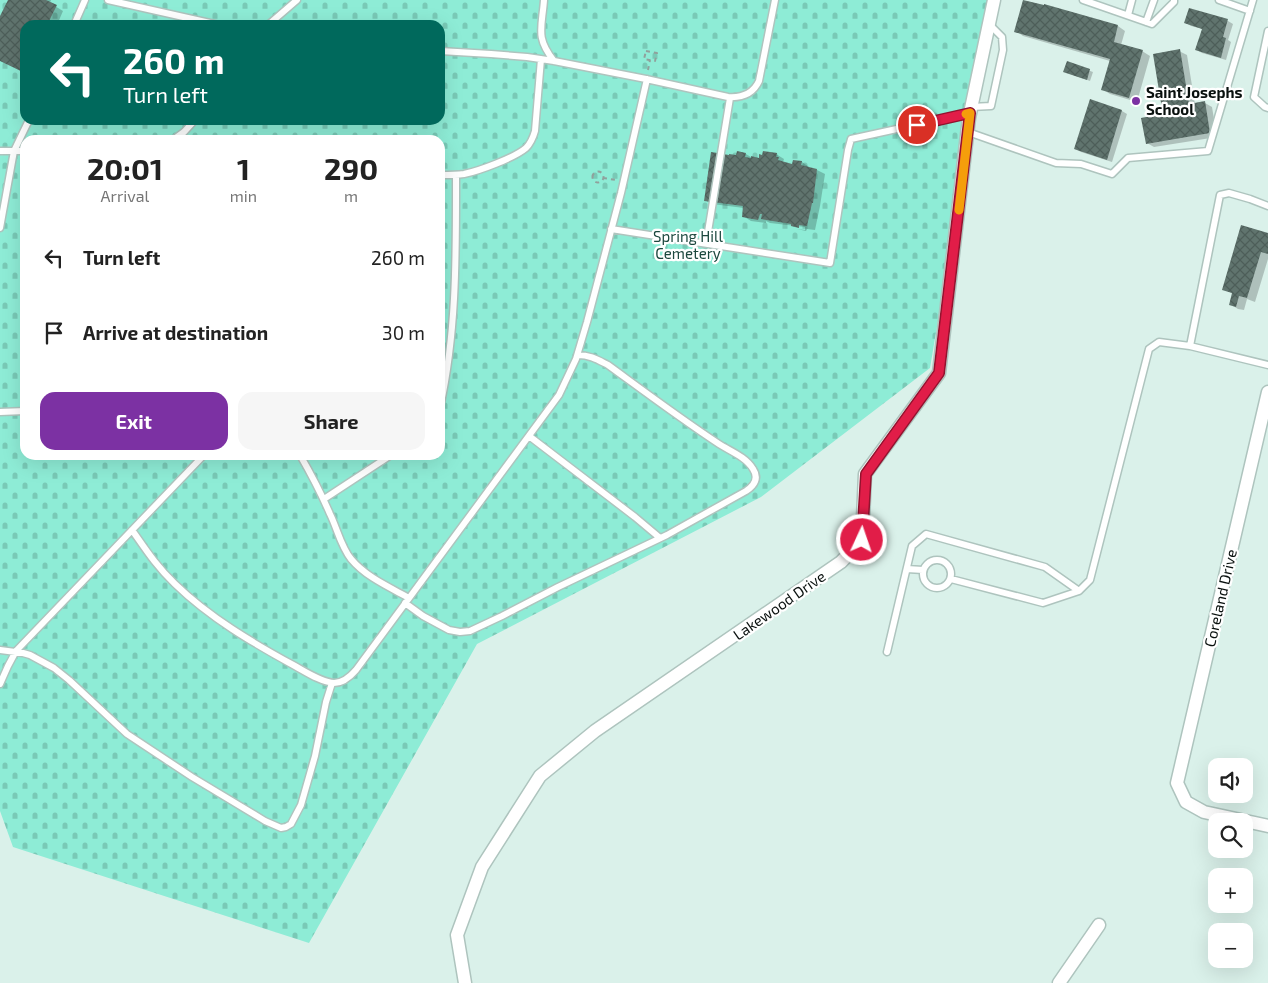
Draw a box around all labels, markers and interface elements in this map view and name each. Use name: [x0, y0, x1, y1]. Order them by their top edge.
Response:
text: 260 m: [123, 39, 224, 81]
icon: left: [40, 40, 105, 105]
text: Turn left: [123, 81, 208, 107]
place label: Saint Josephs School: [1146, 83, 1242, 118]
marker: Saint Josephs School: [1130, 95, 1142, 107]
pin: [896, 104, 938, 146]
icon: arrive: [903, 111, 931, 139]
text: 20:01: [87, 150, 163, 186]
text: 1: [237, 150, 250, 186]
text: 290: [324, 150, 378, 186]
text: Arrival: [101, 186, 149, 205]
text: min: [230, 186, 257, 205]
text: m: [344, 186, 358, 205]
park label: Spring Hill Cemetery: [653, 227, 724, 262]
icon: left: [40, 244, 68, 272]
text: Turn left: [83, 246, 160, 269]
text: 260 m: [371, 246, 425, 269]
icon: arrive: [40, 319, 68, 347]
text: Arrive at destination: [83, 321, 268, 344]
text: 30 m: [382, 321, 425, 344]
button: Exit: [40, 392, 228, 450]
button: Share: [238, 392, 425, 450]
position arrow: [835, 513, 887, 565]
street label: Coreland Drive: [1200, 547, 1240, 649]
street label: Lakewood Drive: [729, 567, 829, 643]
map controls: [1208, 758, 1253, 968]
button: sound: [1208, 758, 1253, 803]
button: search: [1208, 813, 1253, 858]
button: +: [1208, 868, 1253, 913]
button: −: [1208, 923, 1253, 968]

